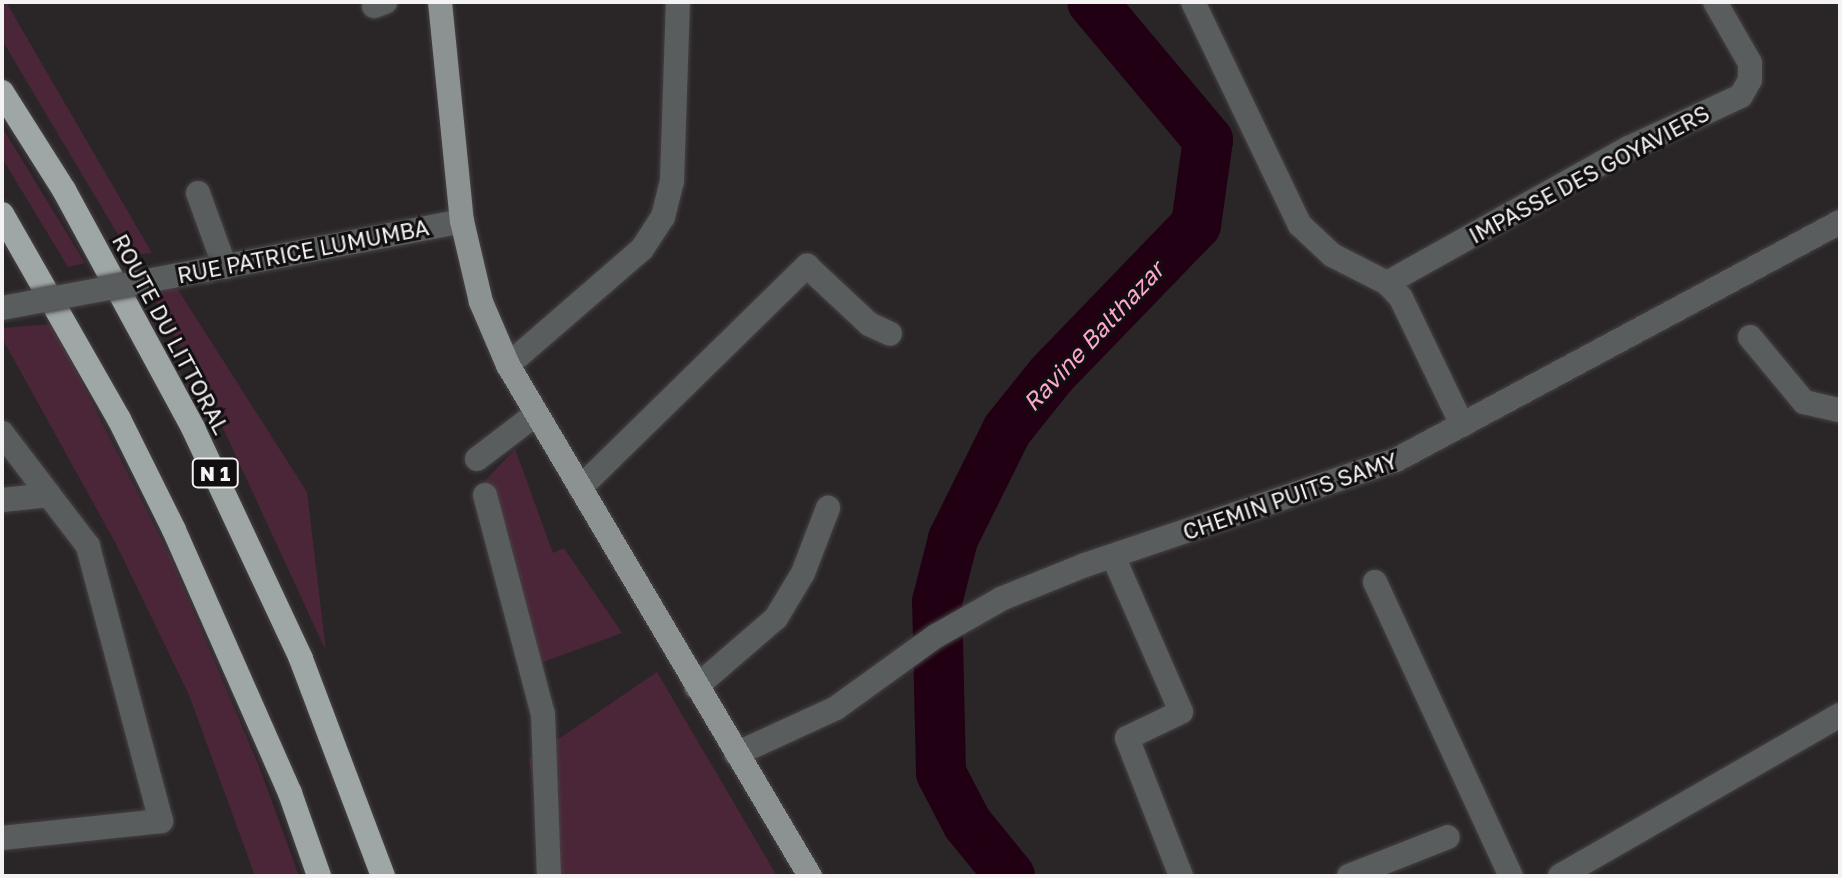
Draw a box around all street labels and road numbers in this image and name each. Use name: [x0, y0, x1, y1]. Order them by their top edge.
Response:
street label: IMPASSE DES GOYAVIERS: [1464, 99, 1714, 249]
street label: RUE PATRICE LUMUMBA: [175, 214, 431, 288]
street label: ROUTE DU LITTORAL: [107, 230, 235, 438]
street label: CHEMIN PUITS SAMY: [1179, 447, 1401, 545]
road number: N 1: [191, 457, 239, 489]

